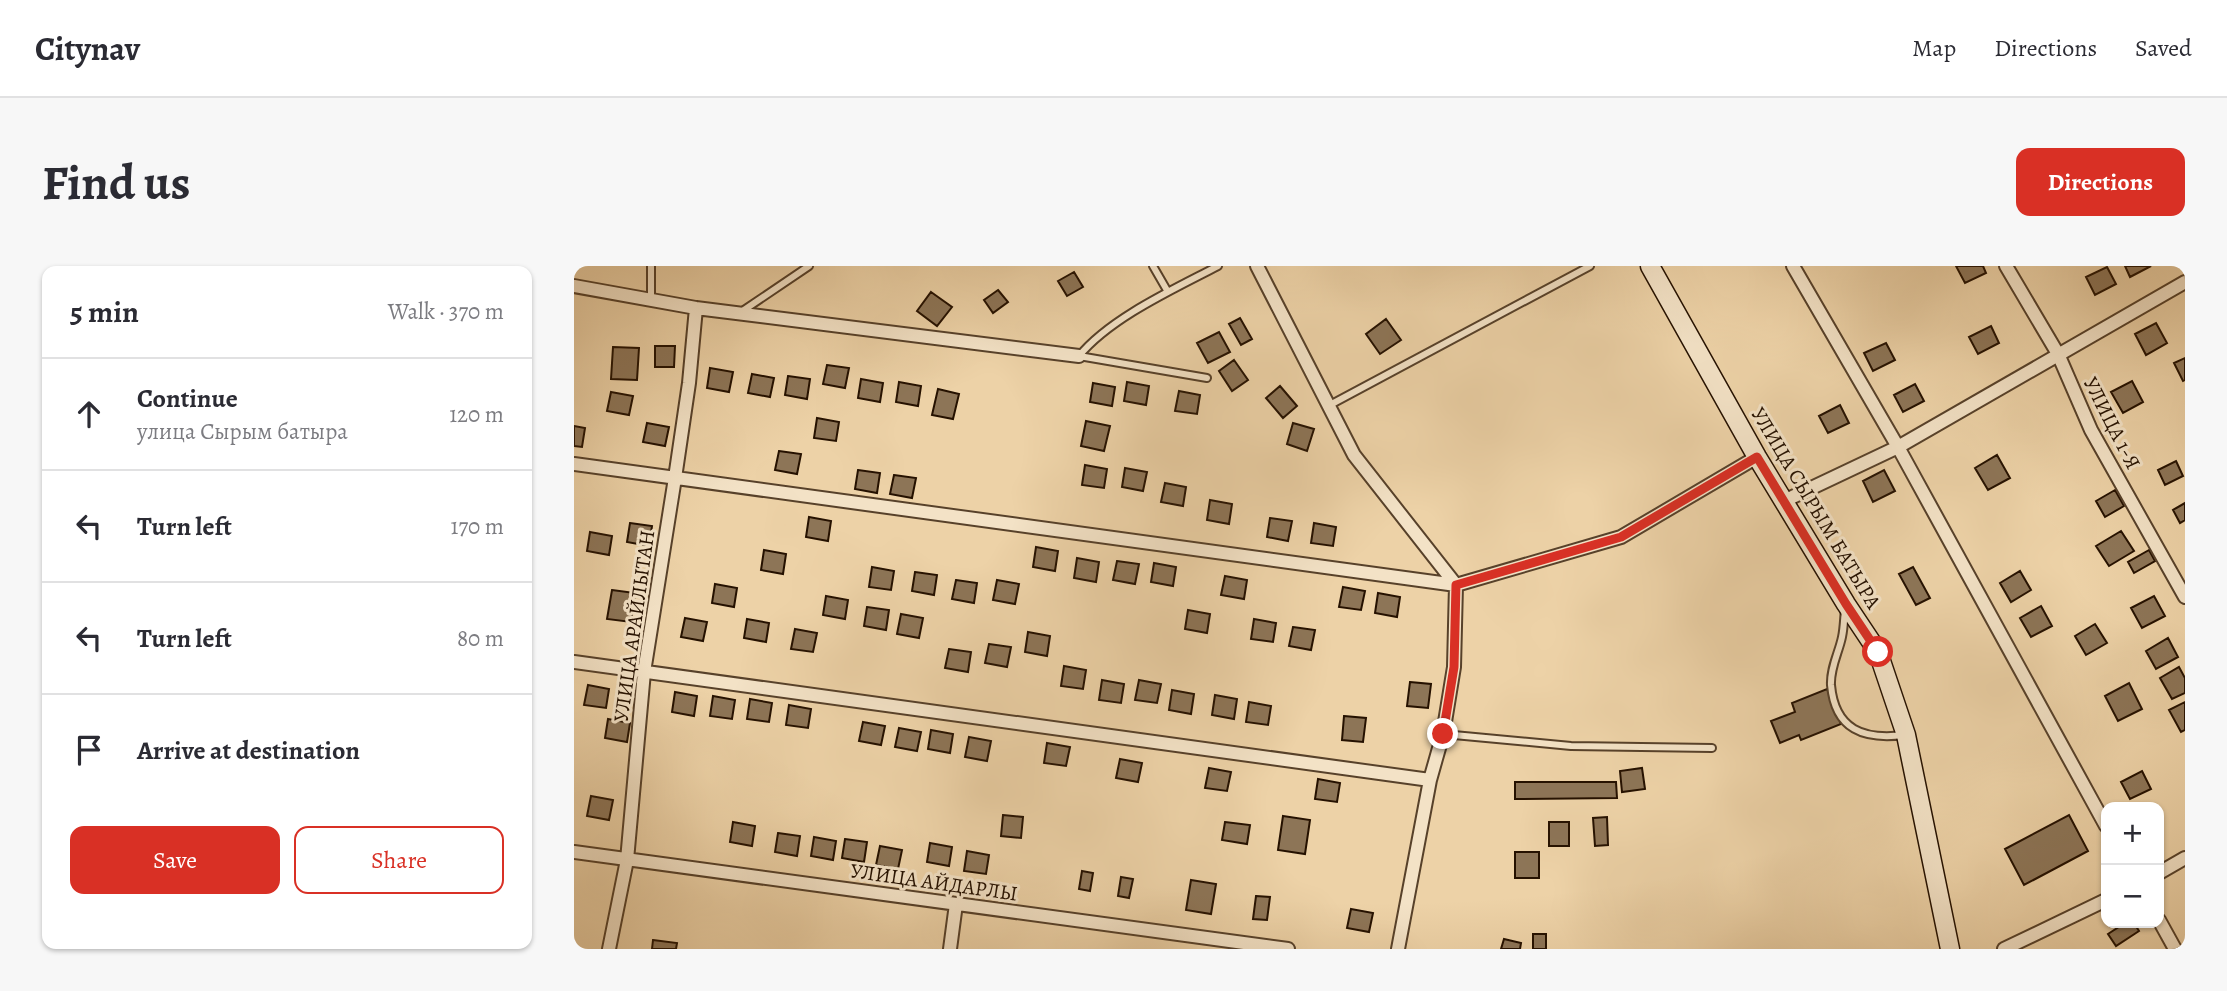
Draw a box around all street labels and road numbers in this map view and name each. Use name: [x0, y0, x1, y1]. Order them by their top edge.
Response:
street label: УЛИЦА 1-Я: [2077, 372, 2147, 474]
street label: УЛИЦА СЫРЫМ БАТЫРА: [1745, 402, 1888, 615]
street label: УЛИЦА АРАЙЛЫТАН: [607, 528, 661, 724]
street label: УЛИЦА АЙДАРЛЫ: [848, 856, 1020, 908]

